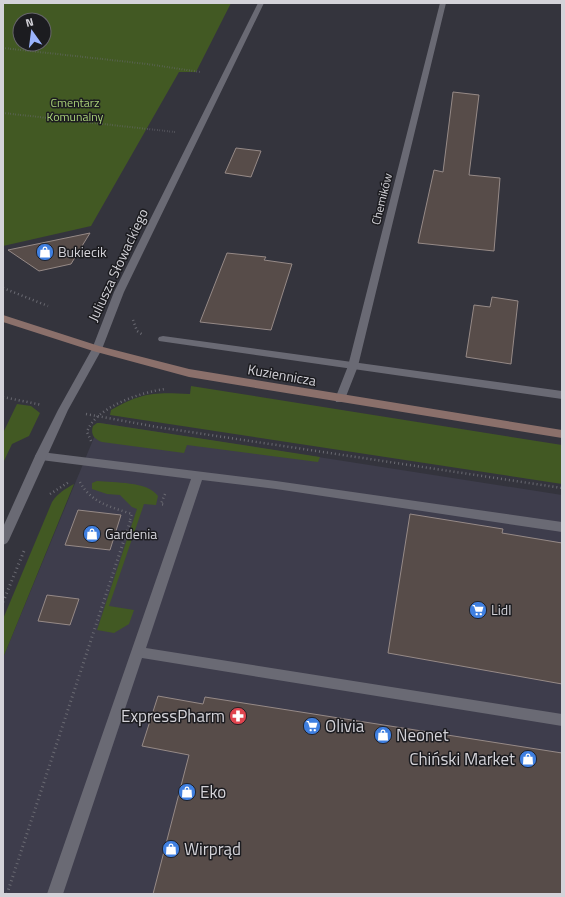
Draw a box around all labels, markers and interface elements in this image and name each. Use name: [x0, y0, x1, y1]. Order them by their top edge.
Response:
north arrow: [12, 12, 52, 52]
text: N: [24, 14, 35, 31]
park label: Cmentarz Komunalny: [47, 93, 104, 126]
street label: Chemików: [366, 171, 397, 227]
street label: Juliusza Słowackiego: [82, 205, 153, 325]
place label: Bukiecik: [58, 241, 107, 262]
shop icon: Bukiecik: [35, 242, 55, 262]
street label: Kuziennicza: [246, 358, 318, 391]
place label: Gardenia: [105, 523, 157, 544]
shop icon: Gardenia: [82, 524, 102, 544]
place label: Lidl: [491, 599, 511, 620]
supermarket icon: Lidl: [468, 600, 488, 620]
place label: ExpressPharm: [121, 703, 225, 729]
pharmacy icon: ExpressPharm: [228, 706, 248, 726]
place label: Olivia: [325, 713, 365, 739]
supermarket icon: Olivia: [302, 716, 322, 736]
place label: Neonet: [396, 722, 449, 748]
shop icon: Neonet: [373, 725, 393, 745]
place label: Chiński Market: [409, 746, 515, 772]
shop icon: Chiński Market: [518, 749, 538, 769]
place label: Eko: [200, 779, 226, 805]
shop icon: Eko: [177, 782, 197, 802]
place label: Wirprąd: [184, 836, 241, 862]
shop icon: Wirprąd: [161, 839, 181, 859]

